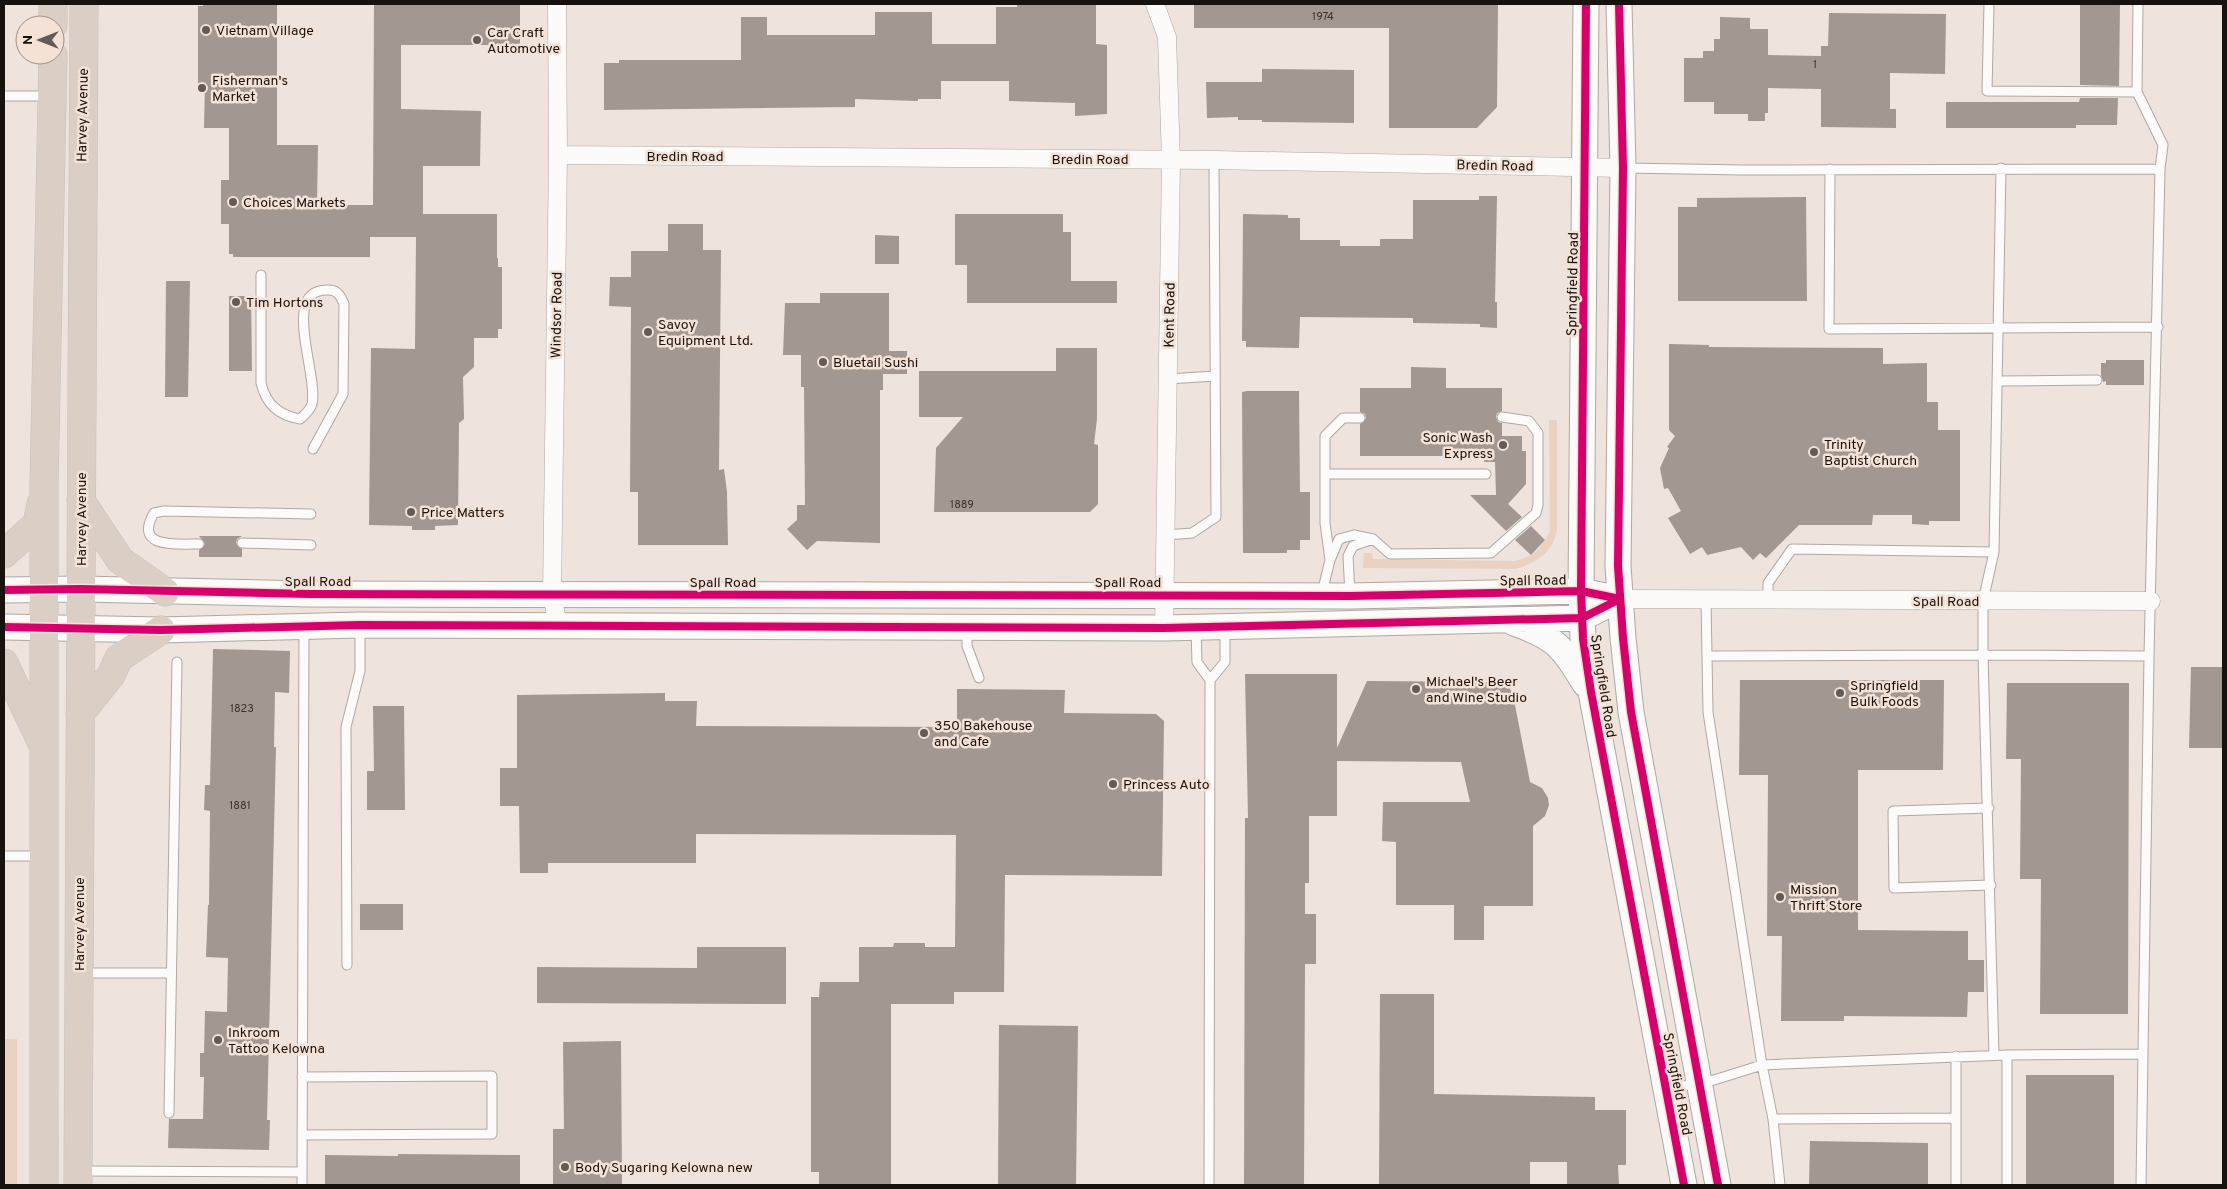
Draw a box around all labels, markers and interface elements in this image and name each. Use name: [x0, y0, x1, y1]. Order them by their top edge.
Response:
house number: 1974: [1312, 10, 1334, 24]
north arrow: [15, 15, 65, 65]
place label: Vietnam Village: [216, 23, 314, 40]
marker: Vietnam Village: [200, 24, 212, 36]
place label: Car Craft Automotive: [487, 25, 560, 58]
marker: Car Craft Automotive: [471, 34, 483, 46]
text: N: [20, 35, 37, 45]
house number: 1: [1813, 58, 1817, 72]
street label: Harvey Avenue: [74, 68, 93, 162]
place label: Fisherman's Market: [212, 73, 288, 106]
marker: Fisherman's Market: [196, 82, 208, 94]
street label: Bredin Road: [646, 149, 724, 166]
street label: Bredin Road: [1051, 152, 1129, 169]
street label: Bredin Road: [1456, 157, 1534, 176]
place label: Choices Markets: [243, 195, 346, 212]
marker: Choices Markets: [227, 196, 239, 208]
street label: Springfield Road: [1564, 232, 1583, 336]
street label: Windsor Road: [548, 272, 567, 358]
street label: Kent Road: [1161, 282, 1180, 348]
place label: Tim Hortons: [246, 295, 323, 312]
marker: Tim Hortons: [230, 296, 242, 308]
place label: Savoy Equipment Ltd.: [658, 317, 753, 350]
marker: Savoy Equipment Ltd.: [642, 326, 654, 338]
place label: Bluetail Sushi: [833, 355, 918, 372]
marker: Bluetail Sushi: [817, 356, 829, 368]
place label: Sonic Wash Express: [1422, 430, 1493, 463]
place label: Trinity Baptist Church: [1824, 437, 1917, 470]
marker: Sonic Wash Express: [1497, 439, 1509, 451]
marker: Trinity Baptist Church: [1808, 446, 1820, 458]
street label: Harvey Avenue: [74, 472, 91, 566]
house number: 1889: [950, 498, 974, 512]
place label: Price Matters: [421, 505, 504, 522]
marker: Price Matters: [405, 506, 417, 518]
street label: Spall Road: [1499, 572, 1567, 591]
street label: Spall Road: [285, 574, 351, 591]
street label: Spall Road: [690, 575, 756, 592]
street label: Spall Road: [1095, 575, 1161, 592]
street label: Spall Road: [1913, 594, 1979, 611]
street label: Springfield Road: [1586, 633, 1619, 739]
place label: Michael's Beer and Wine Studio: [1426, 674, 1527, 707]
place label: Springfield Bulk Foods: [1850, 678, 1919, 711]
marker: Michael's Beer and Wine Studio: [1410, 683, 1422, 695]
marker: Springfield Bulk Foods: [1834, 687, 1846, 699]
house number: 1823: [230, 702, 254, 716]
place label: 350 Bakehouse and Cafe: [934, 718, 1032, 751]
marker: 350 Bakehouse and Cafe: [918, 727, 930, 739]
place label: Princess Auto: [1123, 777, 1210, 794]
marker: Princess Auto: [1107, 778, 1119, 790]
house number: 1881: [229, 799, 251, 813]
street label: Harvey Avenue: [72, 877, 89, 971]
place label: Mission Thrift Store: [1790, 882, 1862, 915]
marker: Mission Thrift Store: [1774, 891, 1786, 903]
place label: Inkroom Tattoo Kelowna: [228, 1025, 325, 1058]
street label: Springfield Road: [1658, 1032, 1695, 1137]
marker: Inkroom Tattoo Kelowna: [212, 1034, 224, 1046]
place label: Body Sugaring Kelowna new: [575, 1160, 753, 1177]
marker: Body Sugaring Kelowna new: [559, 1161, 571, 1173]

